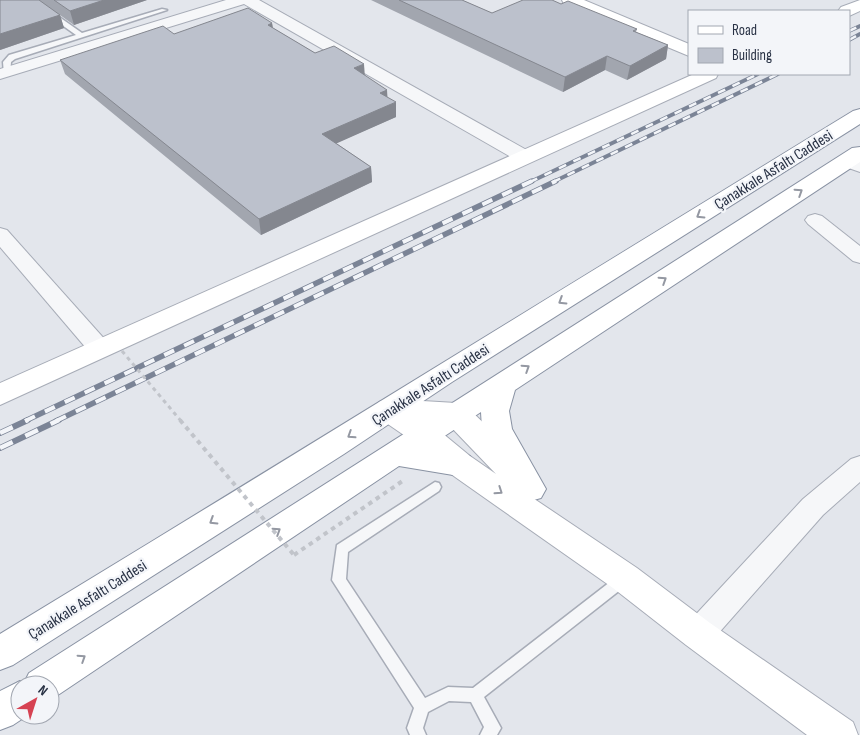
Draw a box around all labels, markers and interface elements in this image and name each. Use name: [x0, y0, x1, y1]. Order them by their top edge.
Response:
legend: [688, 10, 850, 75]
text: Road: [732, 21, 757, 40]
text: Building: [732, 46, 772, 65]
street label: Çanakkale Asfaltı Caddesi: [711, 126, 836, 214]
one-way arrow: [794, 189, 803, 199]
one-way arrow: [696, 208, 705, 218]
one-way arrow: [657, 277, 666, 287]
one-way arrow: [558, 294, 567, 304]
street label: Çanakkale Asfaltı Caddesi: [369, 340, 493, 430]
one-way arrow: [521, 365, 530, 375]
one-way arrow: [347, 429, 356, 438]
one-way arrow: [493, 485, 503, 494]
one-way arrow: [209, 514, 218, 524]
one-way arrow: [271, 528, 281, 537]
street label: Çanakkale Asfaltı Caddesi: [25, 556, 150, 644]
one-way arrow: [77, 655, 86, 664]
north arrow: [10, 675, 60, 725]
text: N: [35, 681, 51, 699]

